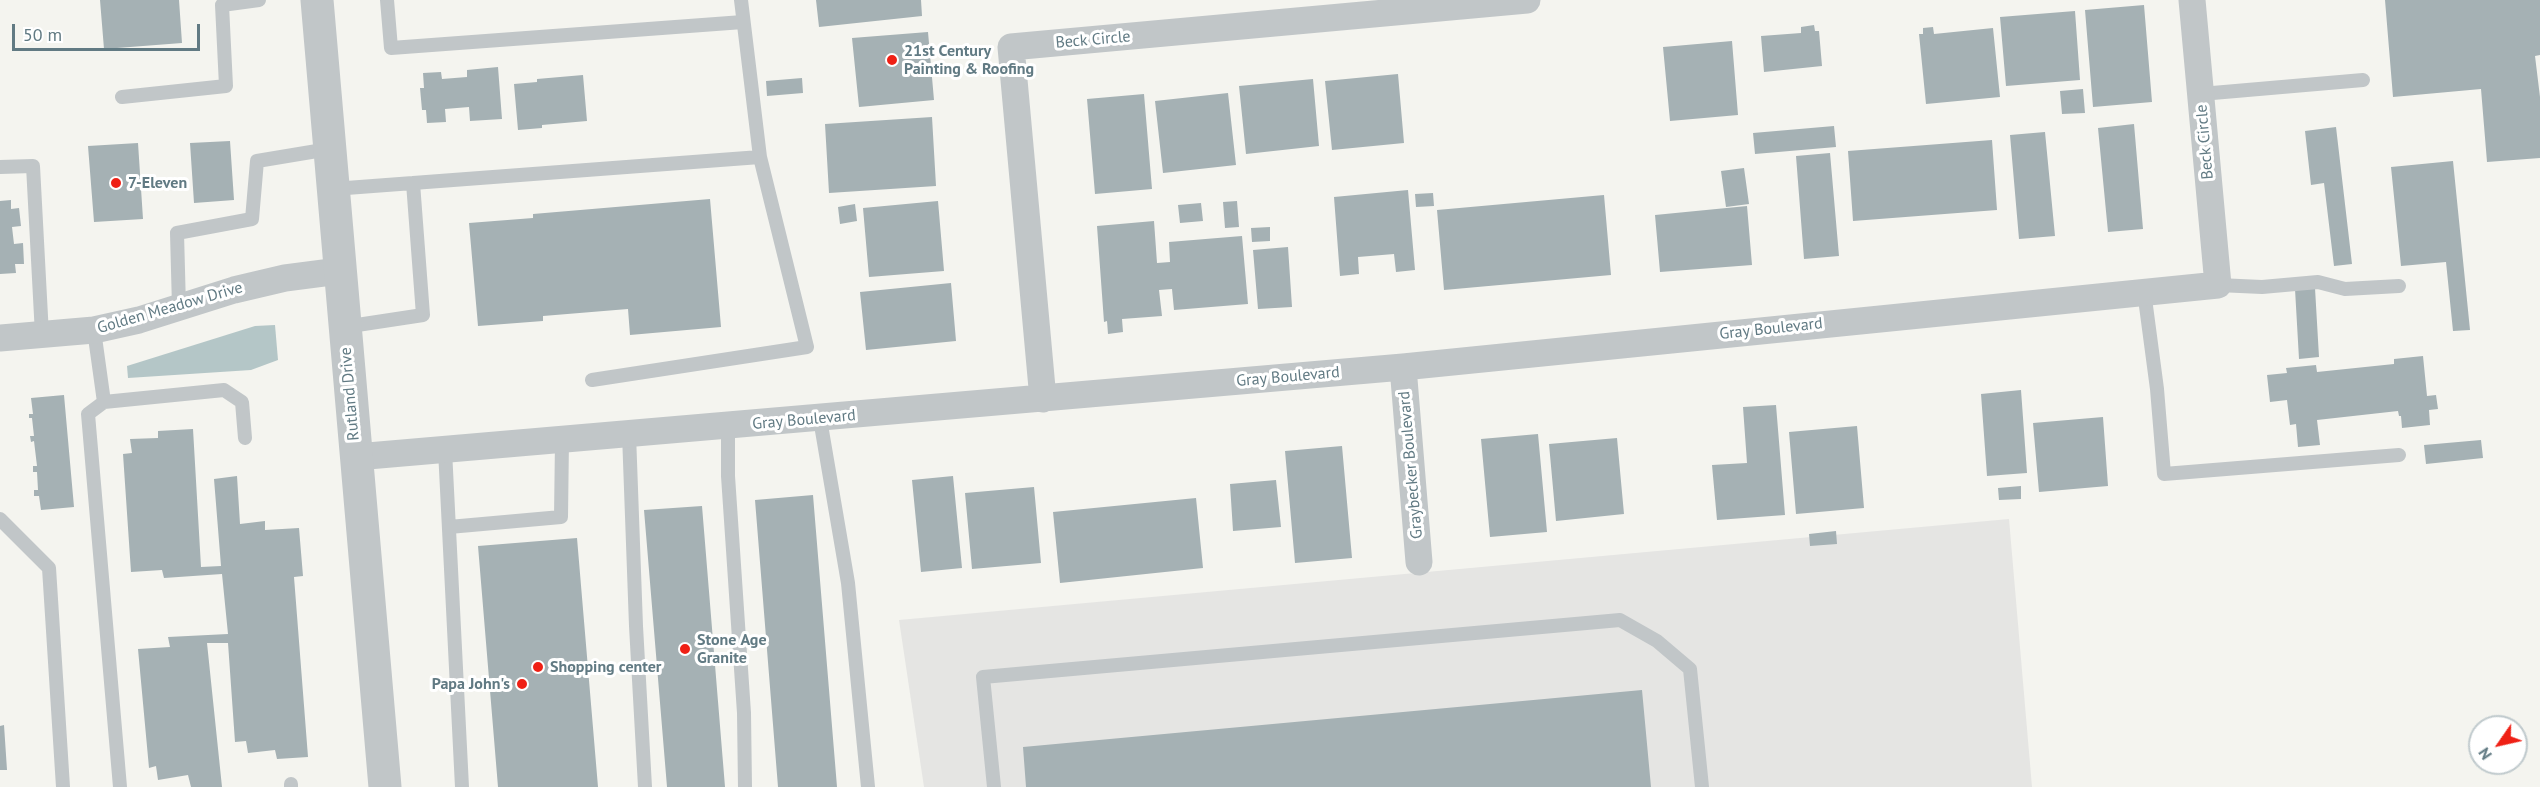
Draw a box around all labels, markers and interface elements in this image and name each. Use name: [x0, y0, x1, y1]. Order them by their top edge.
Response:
scale bar: [15, 12, 202, 50]
text: 50 m: [23, 23, 62, 46]
street label: Beck Circle: [1055, 27, 1131, 53]
place label: 21st Century Painting & Roofing: [904, 41, 1034, 79]
marker: 21st Century Painting & Roofing: [885, 53, 899, 67]
street label: Beck Circle: [2192, 104, 2218, 180]
place label: 7-Eleven: [128, 173, 187, 193]
marker: 7-Eleven: [109, 176, 123, 190]
street label: Golden Meadow Drive: [95, 278, 245, 338]
street label: Gray Boulevard: [1718, 314, 1824, 344]
street label: Rutland Drive: [336, 347, 364, 441]
street label: Gray Boulevard: [1236, 363, 1340, 391]
street label: Graybecker Boulevard: [1395, 390, 1427, 540]
street label: Gray Boulevard: [752, 406, 856, 434]
place label: Stone Age Granite: [697, 630, 767, 668]
marker: Stone Age Granite: [678, 642, 692, 656]
place label: Shopping center: [550, 657, 661, 677]
marker: Shopping center: [531, 660, 545, 674]
place label: Papa John's: [432, 674, 510, 694]
marker: Papa John's: [515, 677, 529, 691]
north arrow: [2468, 715, 2528, 775]
text: N: [2474, 744, 2496, 764]

